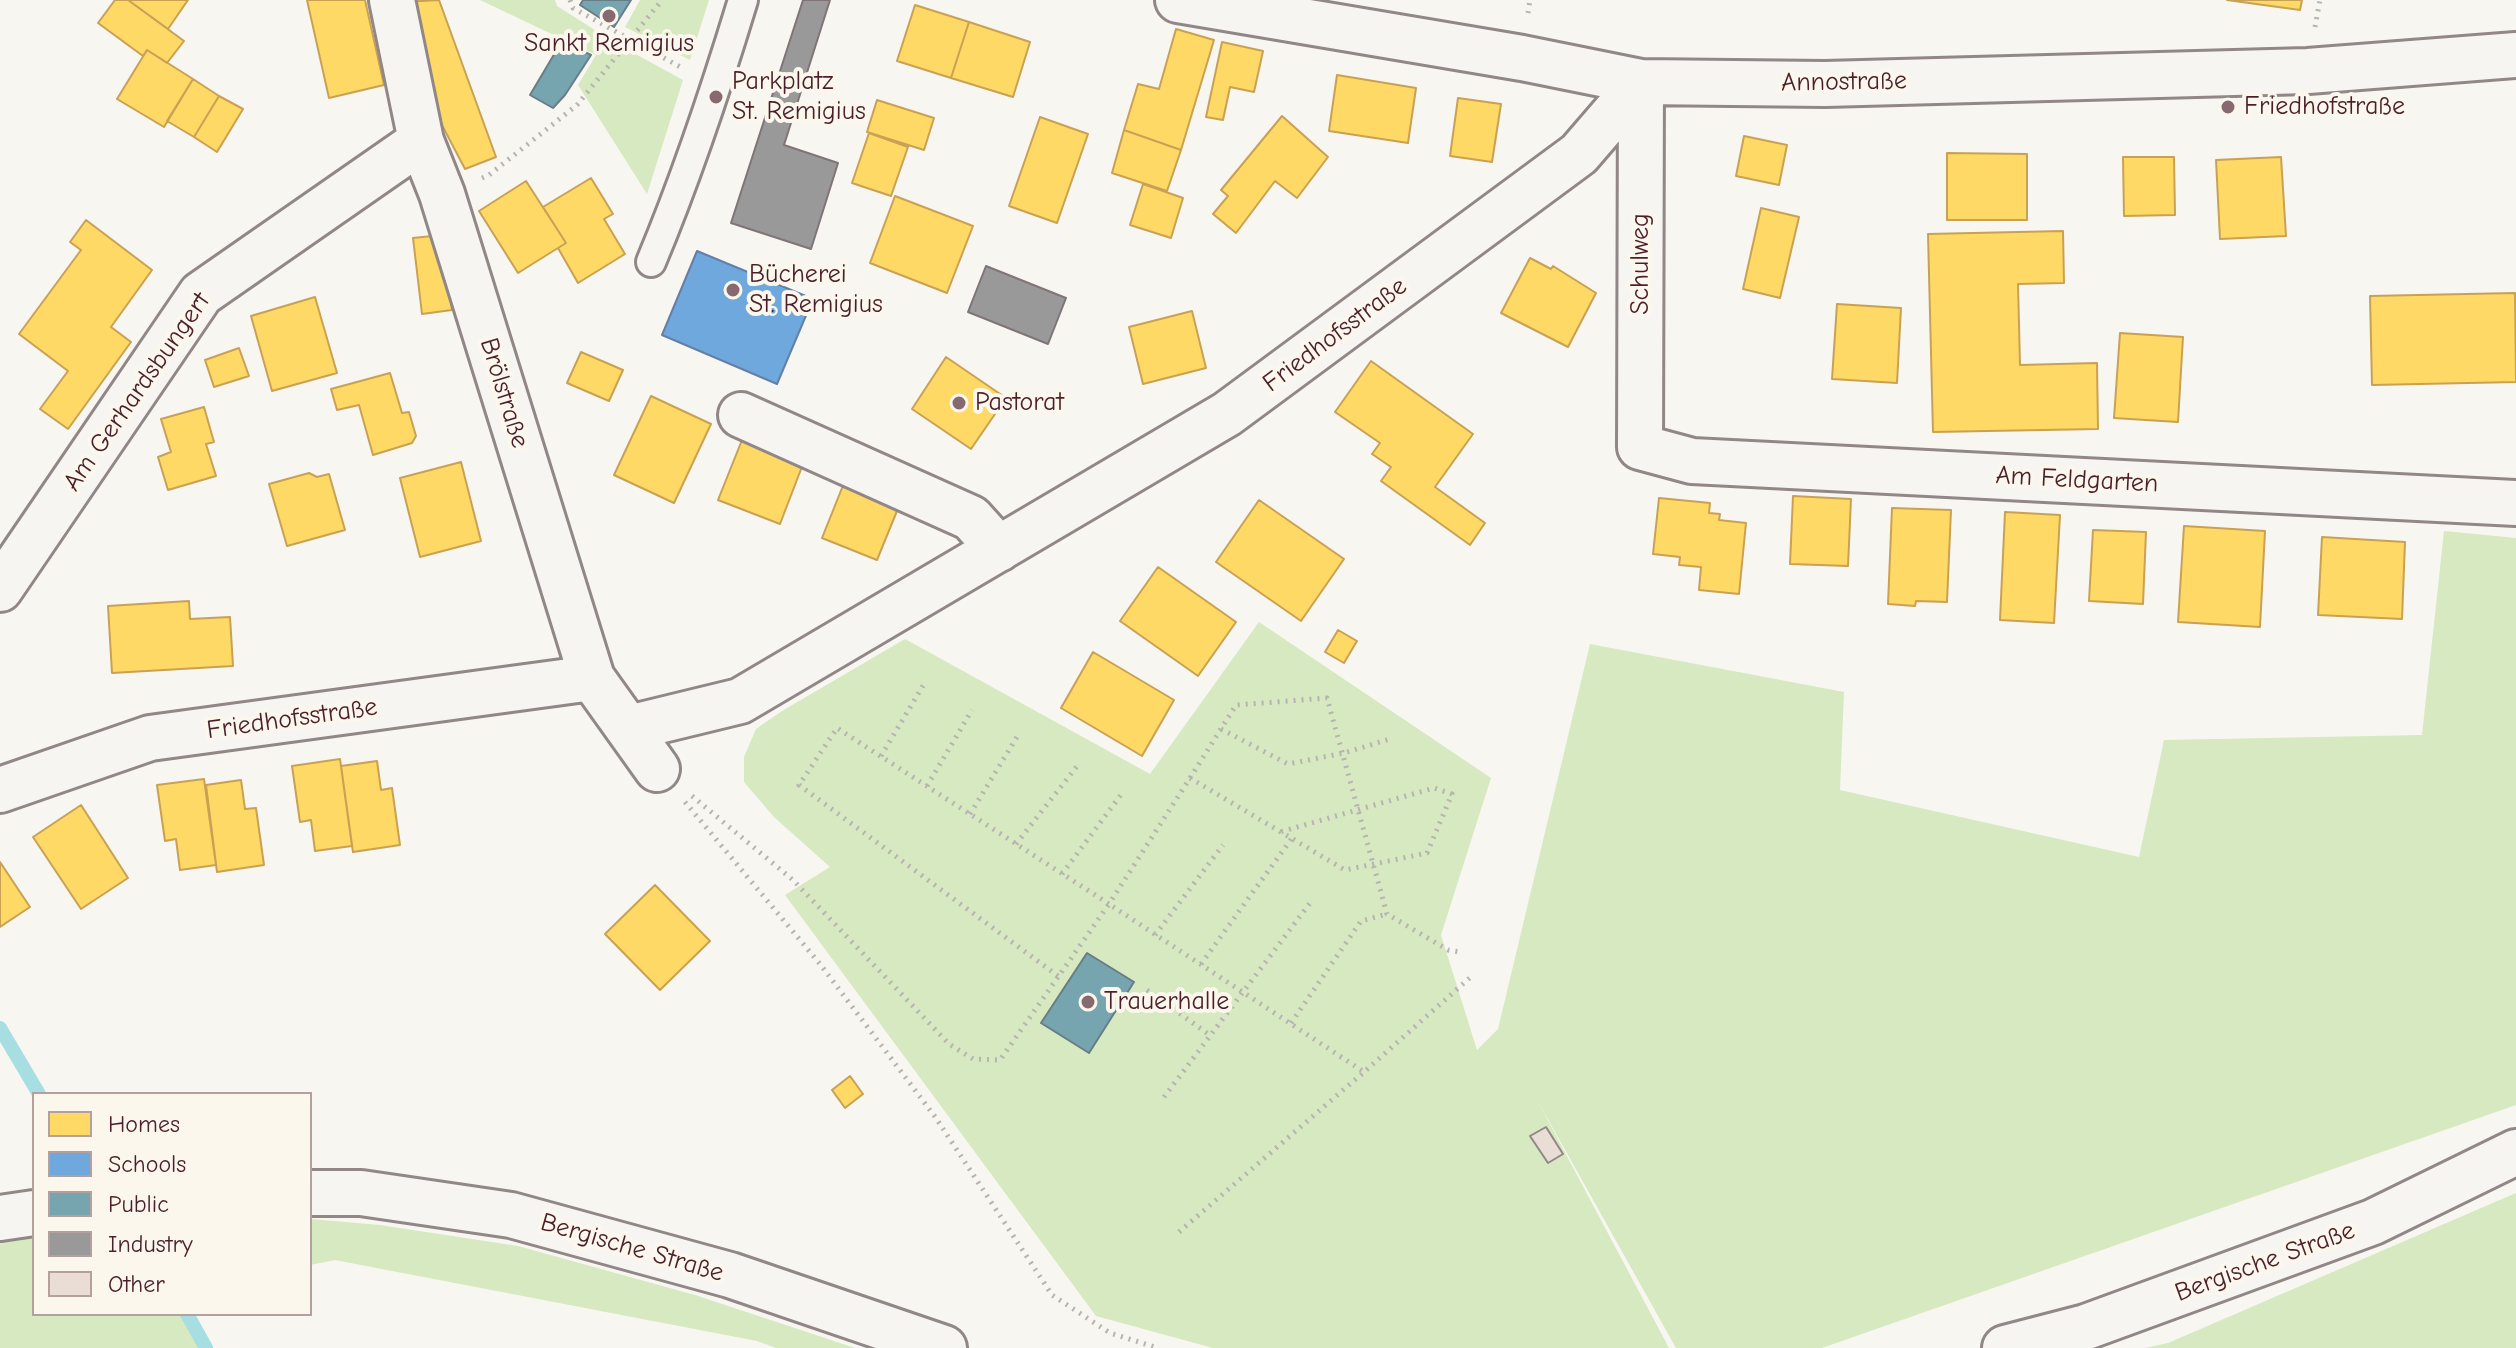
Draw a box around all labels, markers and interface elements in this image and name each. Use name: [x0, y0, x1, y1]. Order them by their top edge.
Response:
marker: Sankt Remigius: [600, 7, 618, 25]
place label: Sankt Remigius: [524, 28, 694, 60]
street label: Annostraße: [1781, 65, 1907, 99]
place label: Parkplatz St. Remigius: [732, 66, 866, 128]
marker: Parkplatz St. Remigius: [707, 88, 725, 106]
place label: Friedhofstraße: [2244, 91, 2405, 123]
marker: Friedhofstraße: [2219, 98, 2237, 116]
street label: Schulweg: [1625, 213, 1657, 315]
place label: Bücherei St. Remigius: [749, 259, 883, 320]
street label: Friedhofsstraße: [1257, 271, 1413, 399]
marker: Bücherei St. Remigius: [724, 281, 742, 299]
street label: Am Gerhardsbungert: [57, 287, 217, 497]
street label: Brölstraße: [473, 334, 535, 452]
place label: Pastorat: [975, 387, 1064, 419]
marker: Pastorat: [950, 394, 968, 412]
street label: Am Feldgarten: [1995, 460, 2159, 500]
street label: Friedhofsstraße: [205, 692, 379, 746]
place label: Trauerhalle: [1104, 986, 1229, 1018]
marker: Trauerhalle: [1079, 993, 1097, 1011]
legend: [32, 1092, 312, 1316]
text: Homes: [108, 1110, 180, 1138]
text: Schools: [108, 1150, 186, 1178]
text: Public: [108, 1190, 169, 1218]
street label: Bergische Straße: [537, 1207, 727, 1289]
street label: Bergische Straße: [2171, 1215, 2359, 1309]
text: Industry: [108, 1230, 193, 1258]
text: Other: [108, 1270, 165, 1298]

